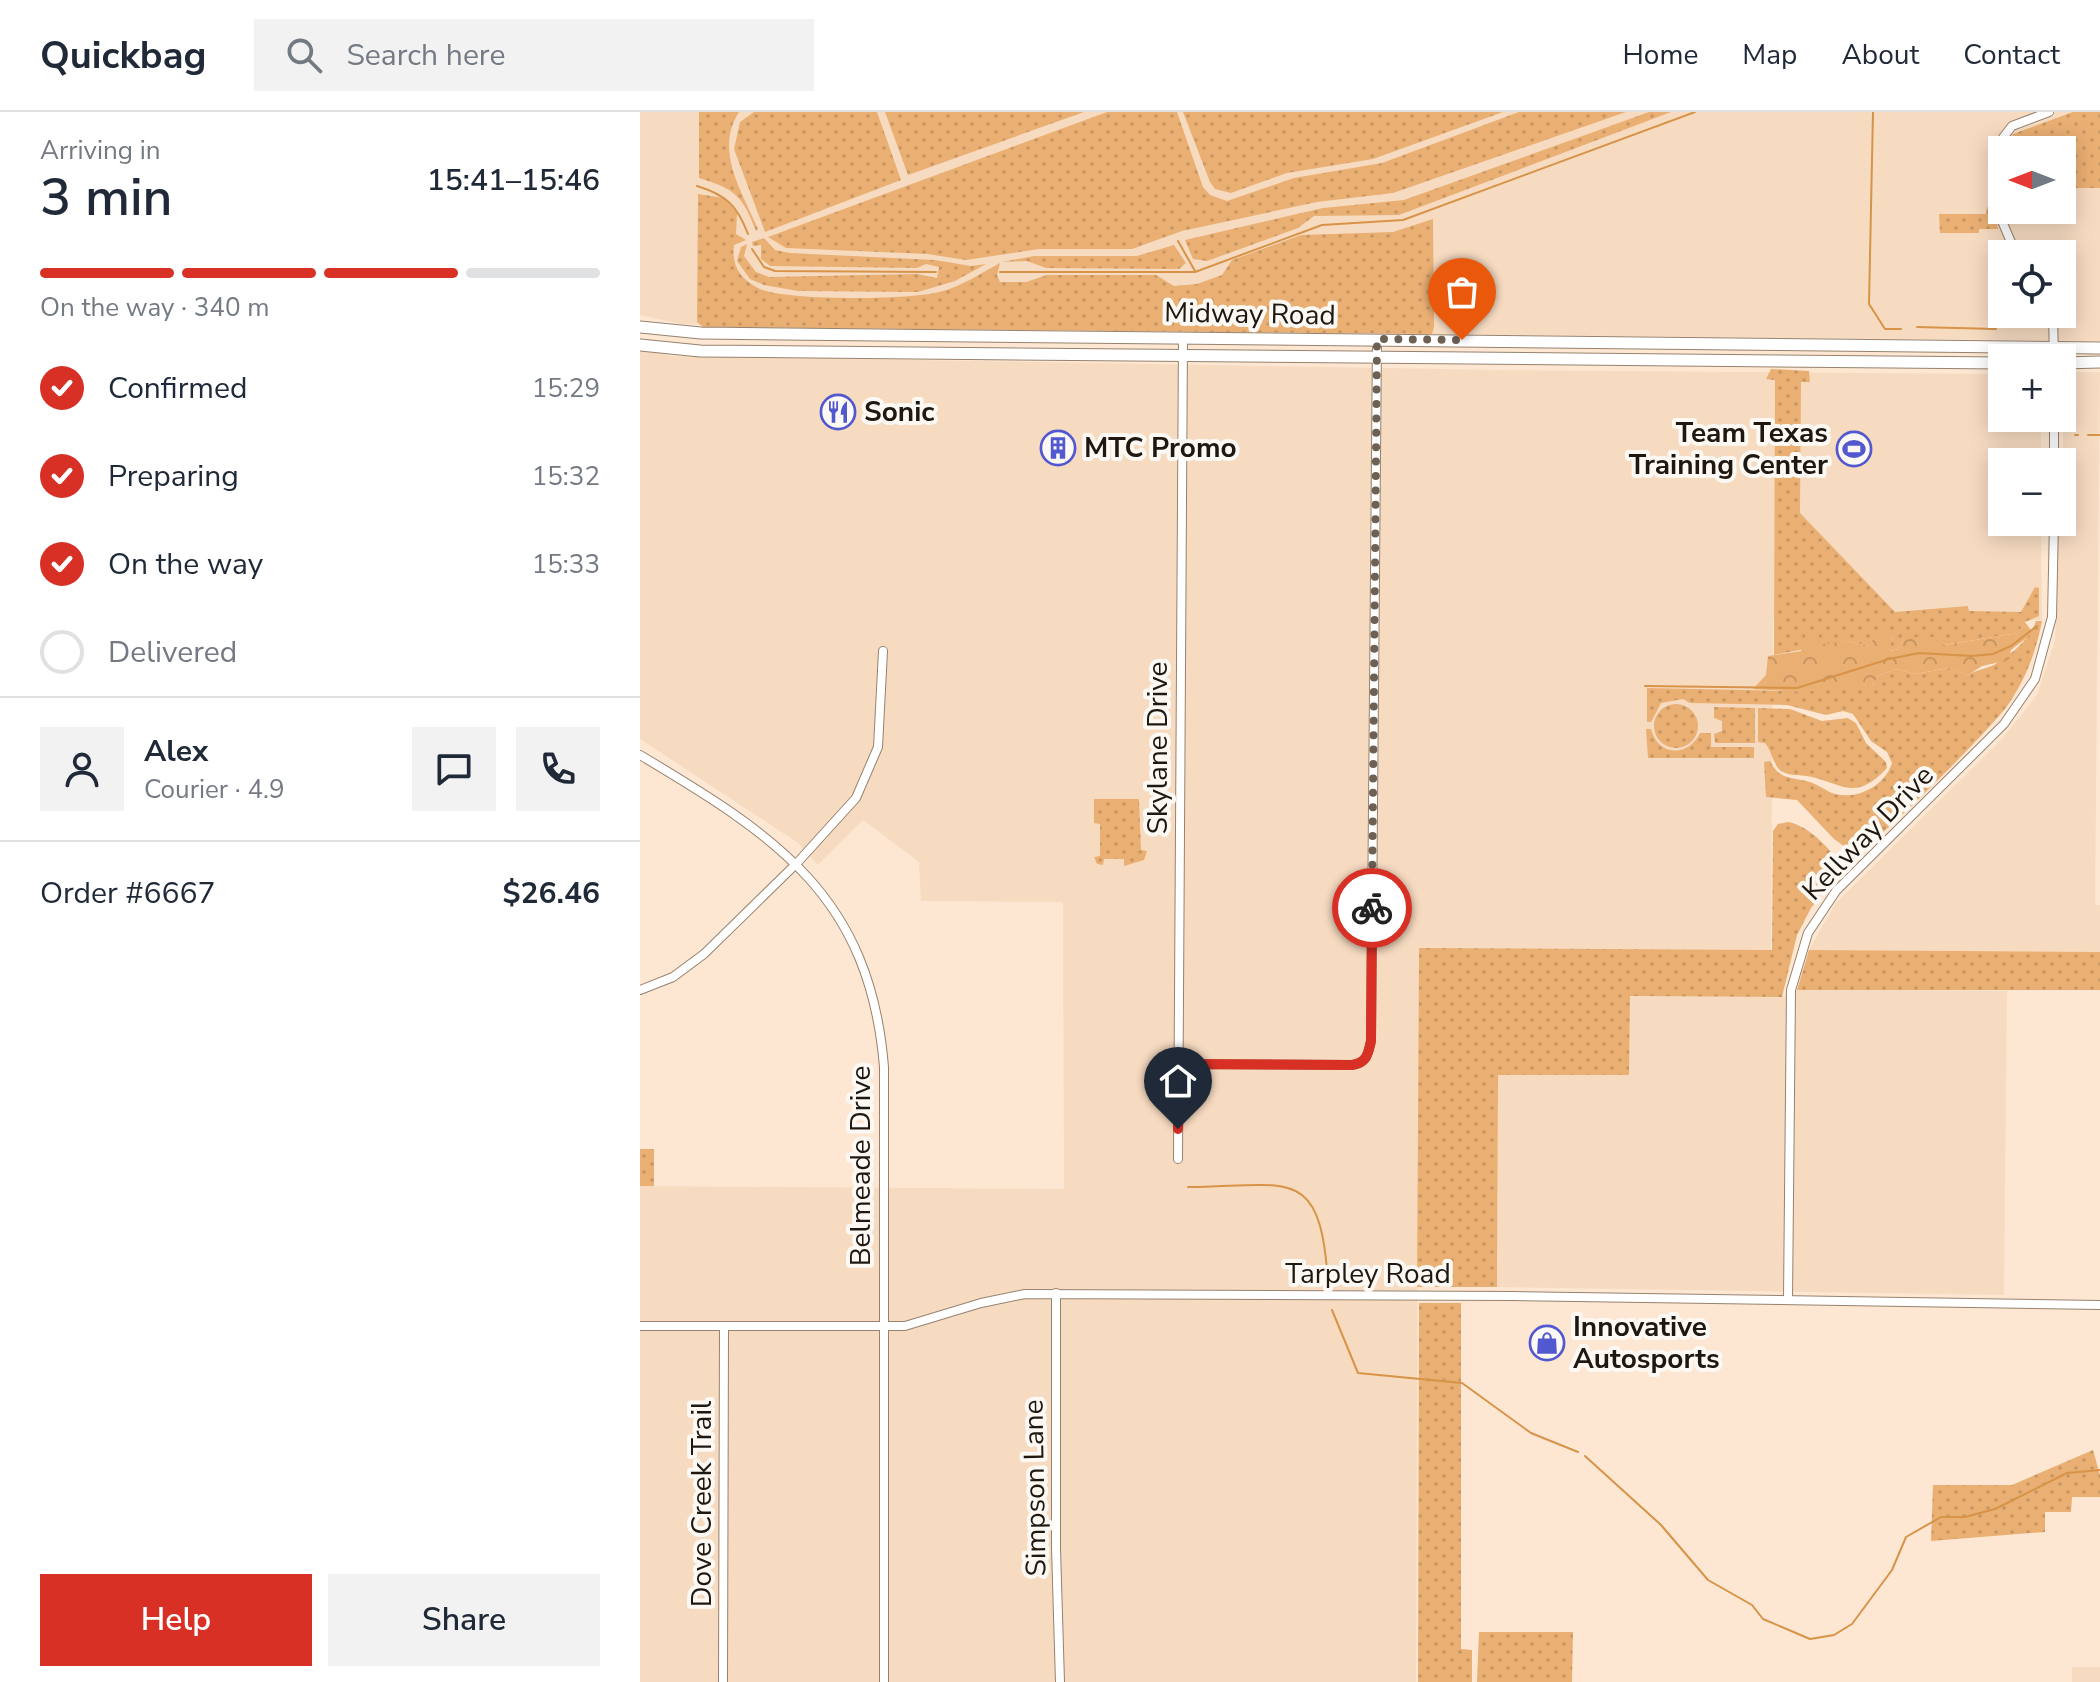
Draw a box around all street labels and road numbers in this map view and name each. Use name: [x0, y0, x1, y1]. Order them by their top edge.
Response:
street label: Midway Road: [1164, 294, 1336, 334]
street label: Skylane Drive: [1139, 662, 1177, 834]
street label: Kellway Drive: [1794, 757, 1942, 909]
street label: Belmeade Drive: [842, 1066, 880, 1266]
street label: Tarpley Road: [1285, 1255, 1451, 1293]
street label: Simpson Lane: [1014, 1399, 1056, 1577]
street label: Dove Creek Trail: [683, 1400, 721, 1607]

